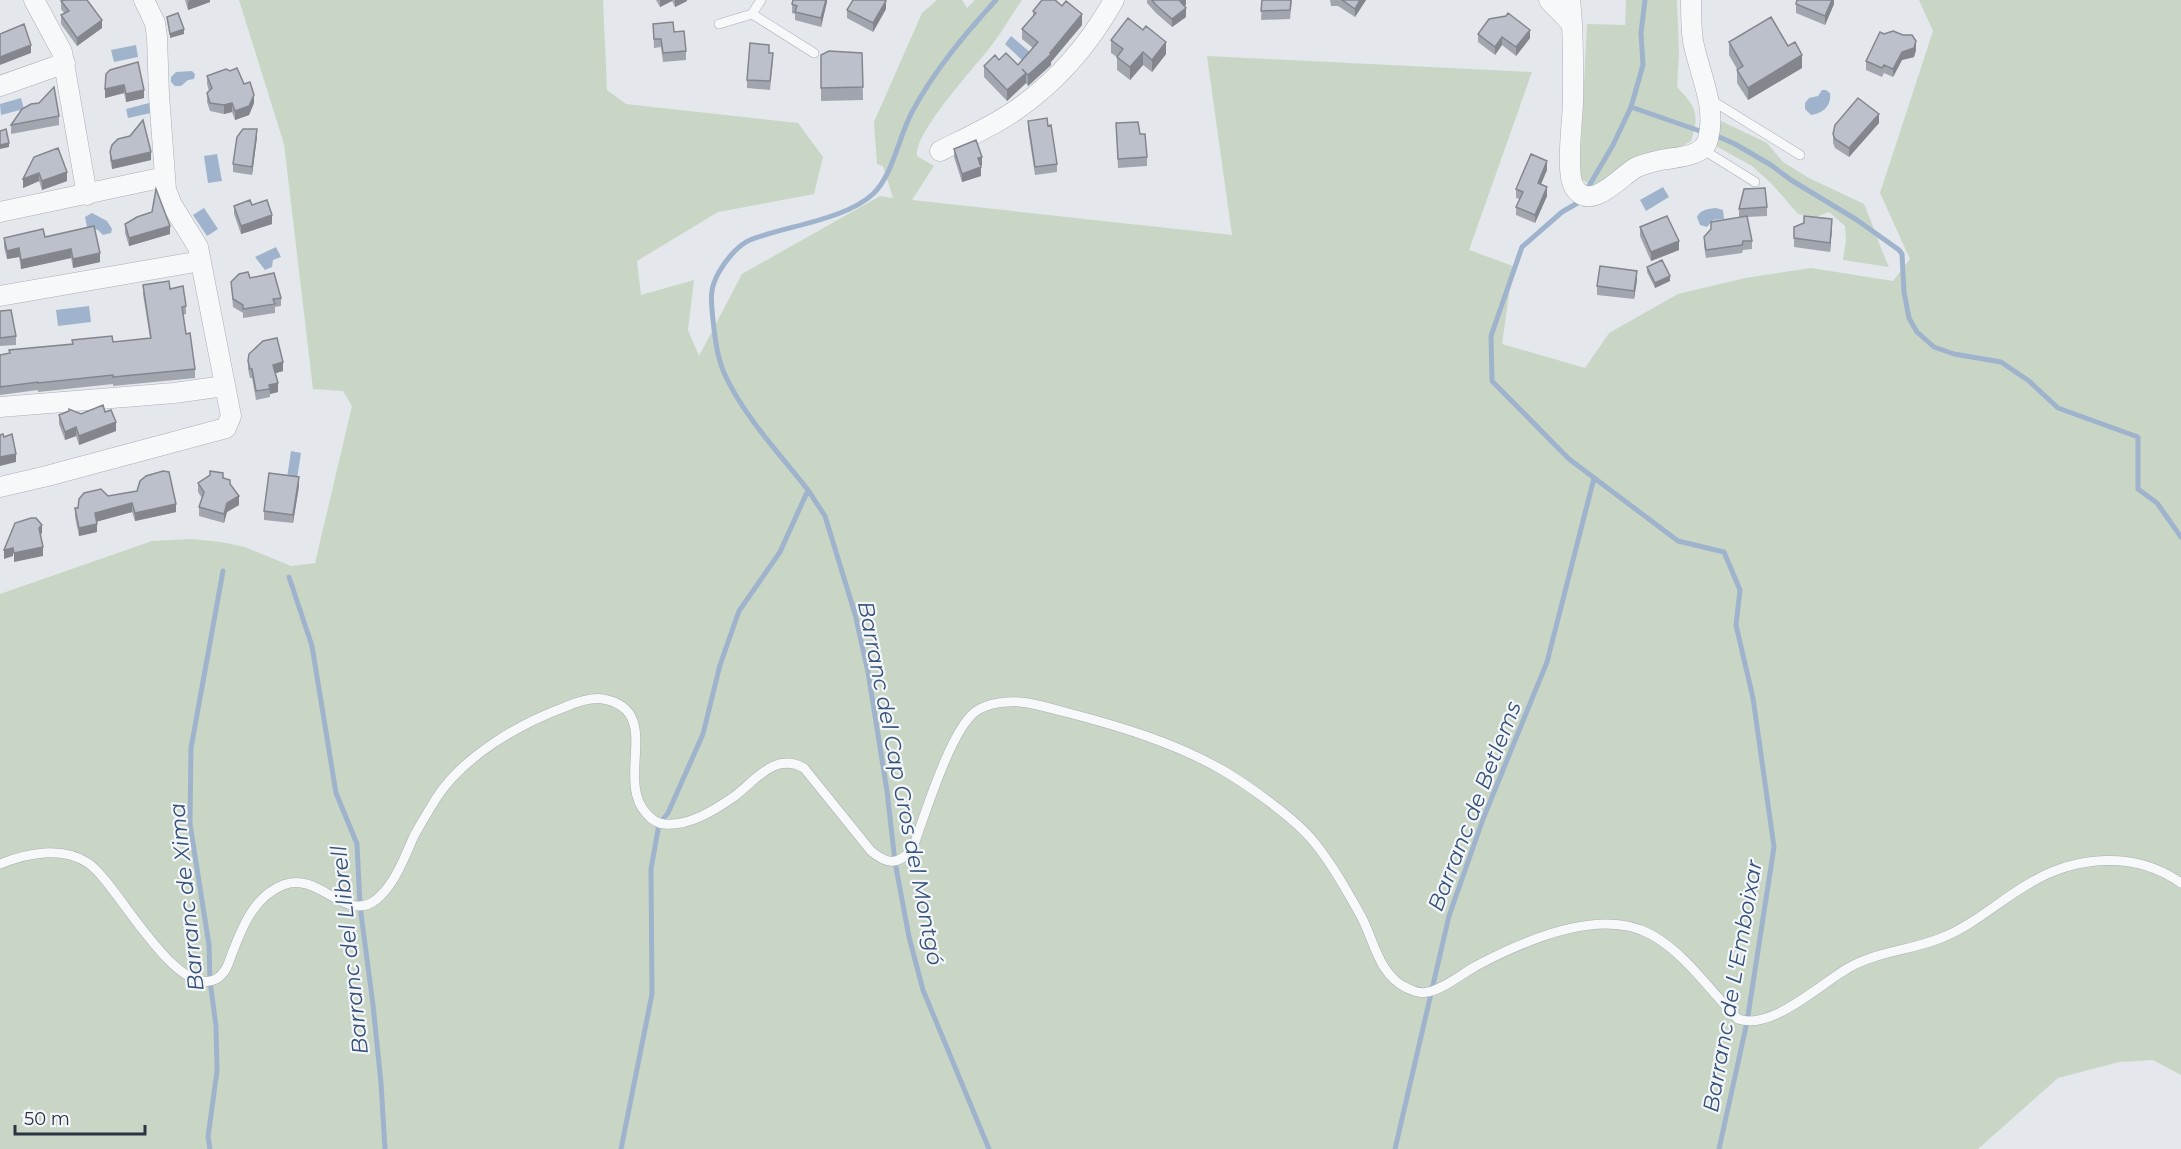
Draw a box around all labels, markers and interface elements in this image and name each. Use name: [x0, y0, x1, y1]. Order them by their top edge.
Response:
water label: Barranc del Cap Gros del Montgó: [852, 599, 949, 967]
water label: Barranc de Betlems: [1422, 697, 1527, 915]
water label: Barranc de Xima: [163, 801, 210, 992]
water label: Barranc del Llibrell: [325, 844, 374, 1056]
water label: Barranc de L'Emboixar: [1697, 857, 1768, 1114]
scale bar: [15, 1098, 146, 1136]
text: 50 m: [24, 1108, 70, 1130]

